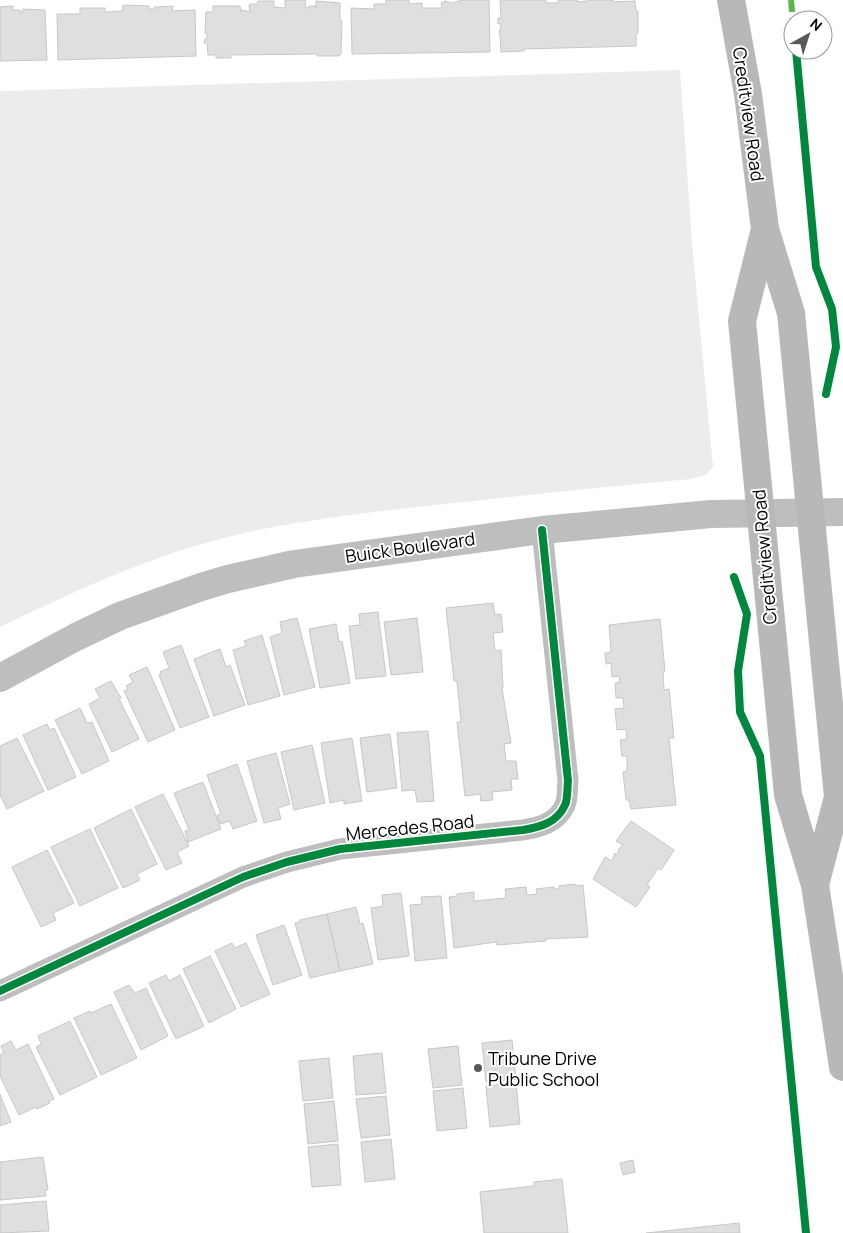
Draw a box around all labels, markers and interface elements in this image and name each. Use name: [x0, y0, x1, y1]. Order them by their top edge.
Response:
north arrow: [783, 10, 833, 60]
text: N: [807, 14, 826, 35]
street label: Creditview Road: [728, 45, 770, 183]
street label: Creditview Road: [746, 489, 782, 625]
street label: Buick Boulevard: [344, 526, 476, 568]
street label: Mercedes Road: [345, 808, 475, 846]
place label: Tribune Drive Public School: [488, 1046, 599, 1091]
marker: Tribune Drive Public School: [472, 1062, 484, 1074]

